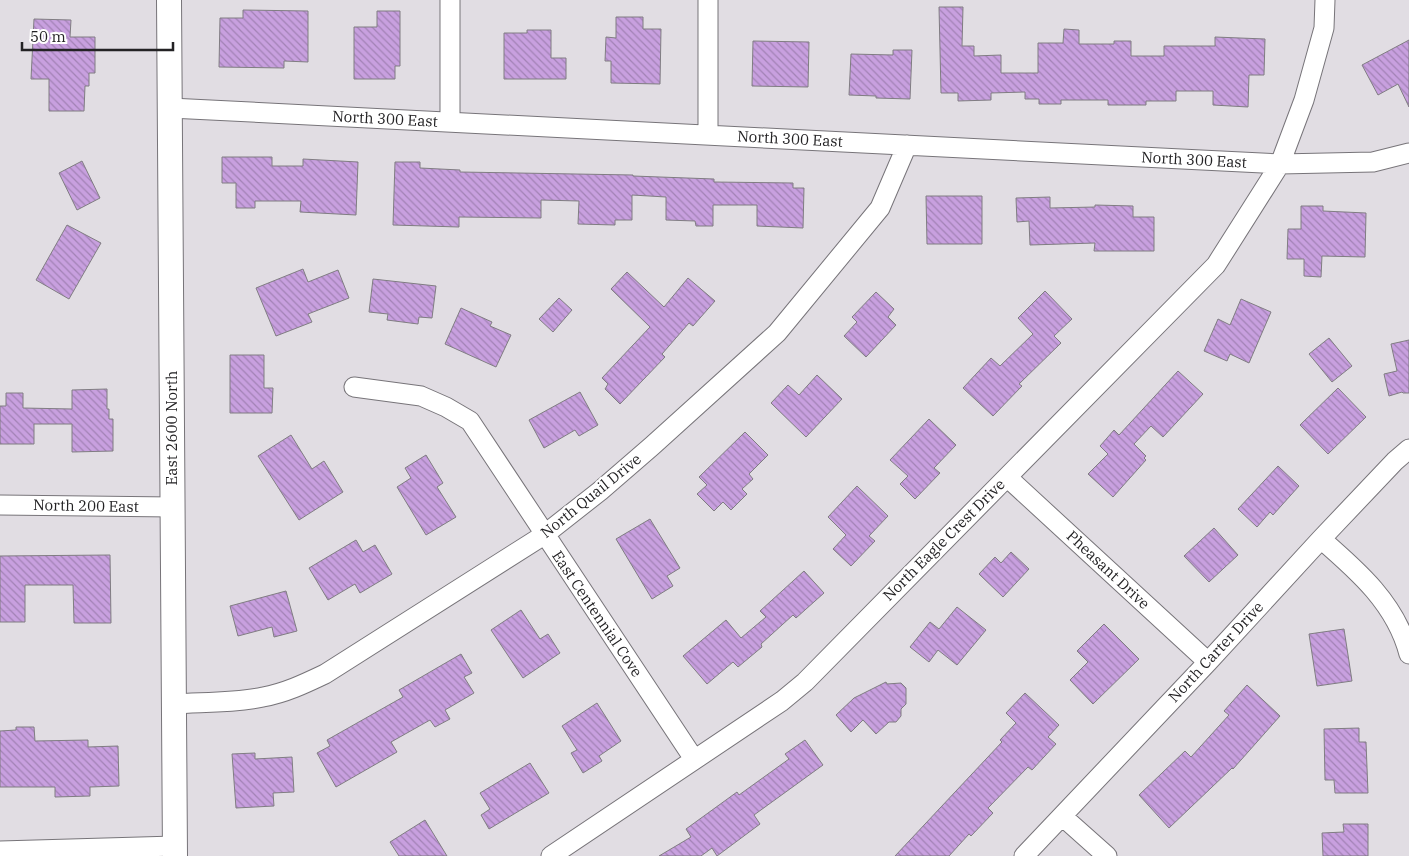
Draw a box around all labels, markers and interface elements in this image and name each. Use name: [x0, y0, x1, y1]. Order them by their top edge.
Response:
scale bar: [22, 20, 174, 52]
text: 50 m: [30, 27, 66, 46]
street label: North 300 East: [332, 106, 438, 131]
street label: North 300 East: [737, 126, 843, 151]
street label: North 300 East: [1141, 147, 1247, 172]
street label: East 2600 North: [162, 371, 181, 485]
street label: North Quail Drive: [537, 449, 645, 542]
street label: North Eagle Crest Drive: [879, 475, 1009, 605]
street label: North 200 East: [33, 495, 139, 516]
street label: Pheasant Drive: [1063, 526, 1154, 613]
street label: East Centennial Cove: [548, 547, 647, 680]
street label: North Carter Drive: [1164, 597, 1267, 706]

